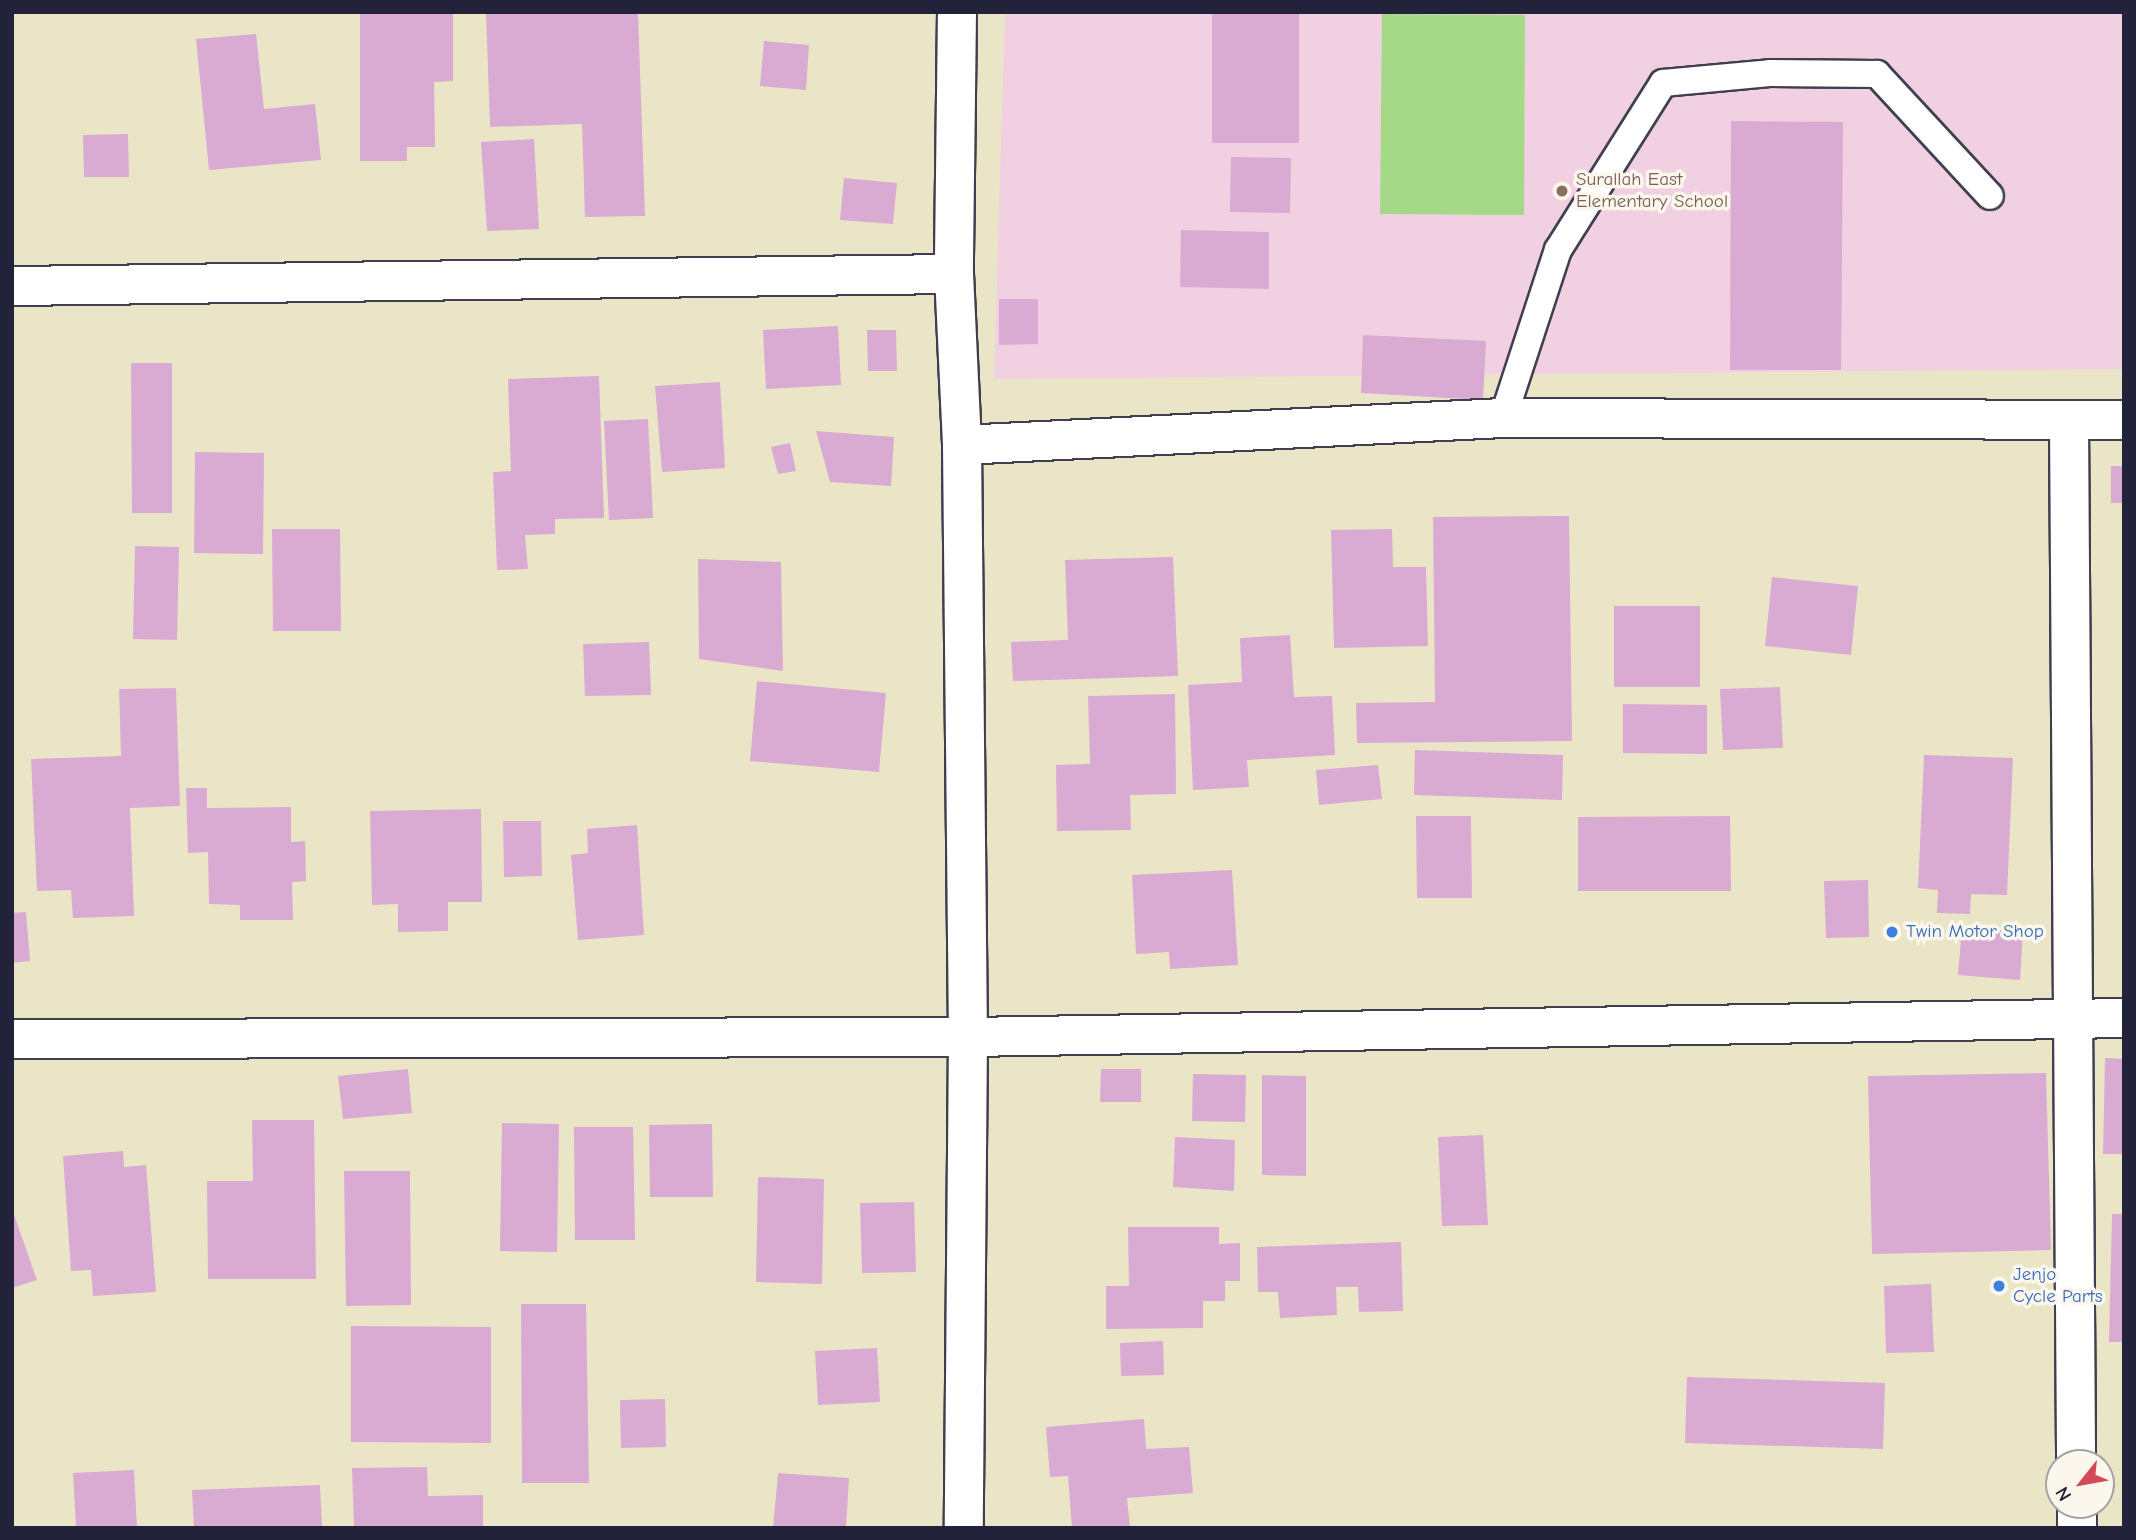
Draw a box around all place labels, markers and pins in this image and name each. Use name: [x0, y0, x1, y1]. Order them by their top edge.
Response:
place label: Surallah East Elementary School: [1576, 169, 1728, 213]
marker: Surallah East Elementary School: [1554, 183, 1570, 199]
place label: Twin Motor Shop: [1906, 921, 2044, 943]
marker: Twin Motor Shop: [1884, 924, 1900, 940]
place label: Jenjo Cycle Parts: [2013, 1264, 2103, 1308]
marker: Jenjo Cycle Parts: [1991, 1278, 2007, 1294]

